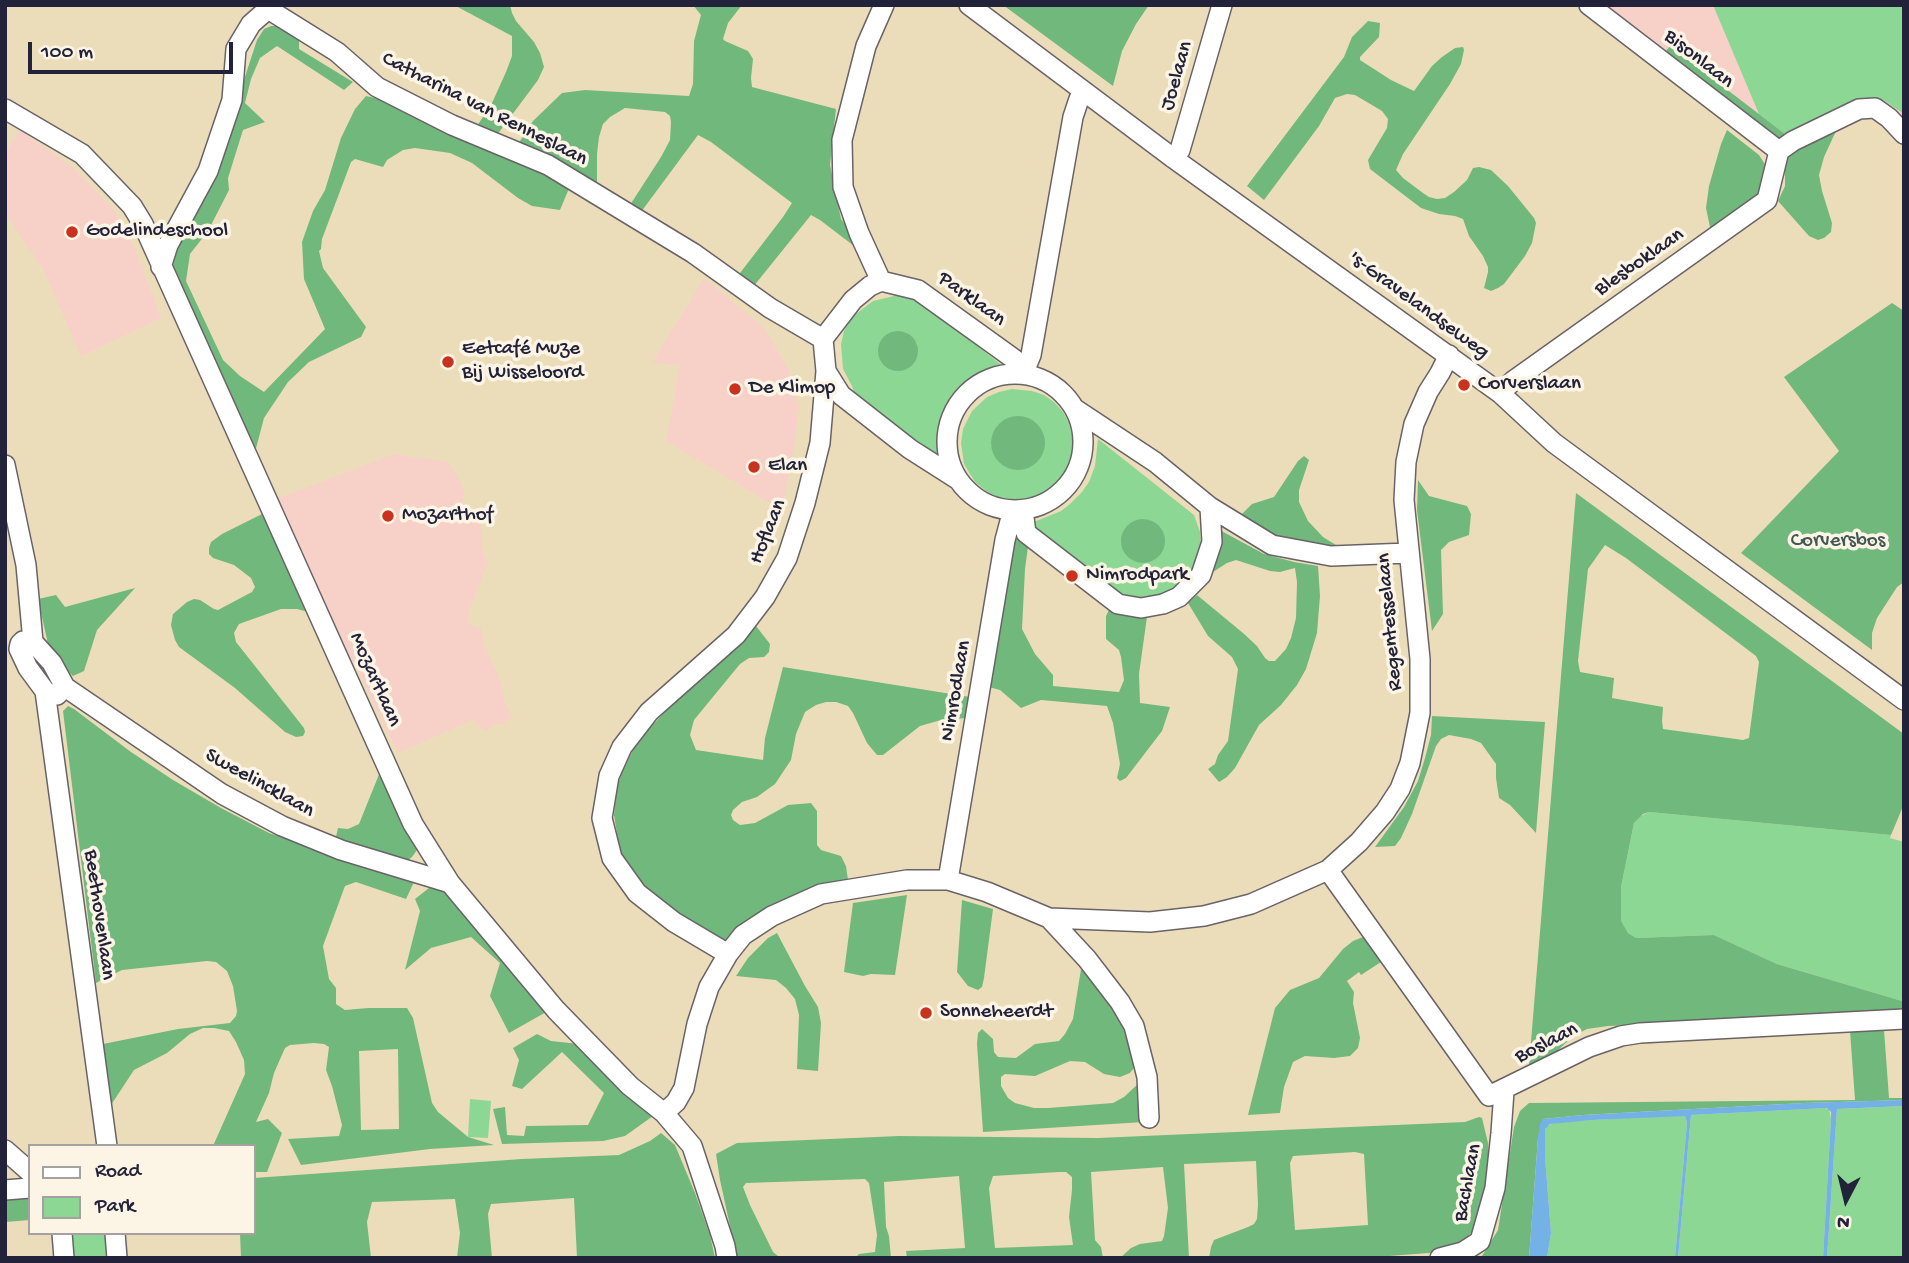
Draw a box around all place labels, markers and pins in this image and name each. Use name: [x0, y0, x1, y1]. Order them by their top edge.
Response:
place label: Godelindeschool: [86, 219, 228, 245]
marker: Godelindeschool: [64, 224, 80, 240]
place label: Eetcafé Muze Bij Wisseloord: [462, 337, 583, 387]
marker: Eetcafé Muze Bij Wisseloord: [440, 354, 456, 370]
place label: Corverslaan: [1478, 372, 1581, 398]
place label: De Klimop: [749, 376, 835, 402]
marker: Corverslaan: [1456, 377, 1472, 393]
marker: De Klimop: [727, 381, 743, 397]
place label: Elan: [768, 454, 807, 480]
marker: Elan: [746, 459, 762, 475]
place label: Mozarthof: [402, 503, 493, 529]
marker: Mozarthof: [380, 508, 396, 524]
place label: Nimrodpark: [1086, 563, 1189, 589]
marker: Nimrodpark: [1064, 568, 1080, 584]
place label: Sonneheerdt: [940, 1000, 1053, 1026]
marker: Sonneheerdt: [918, 1005, 934, 1021]

